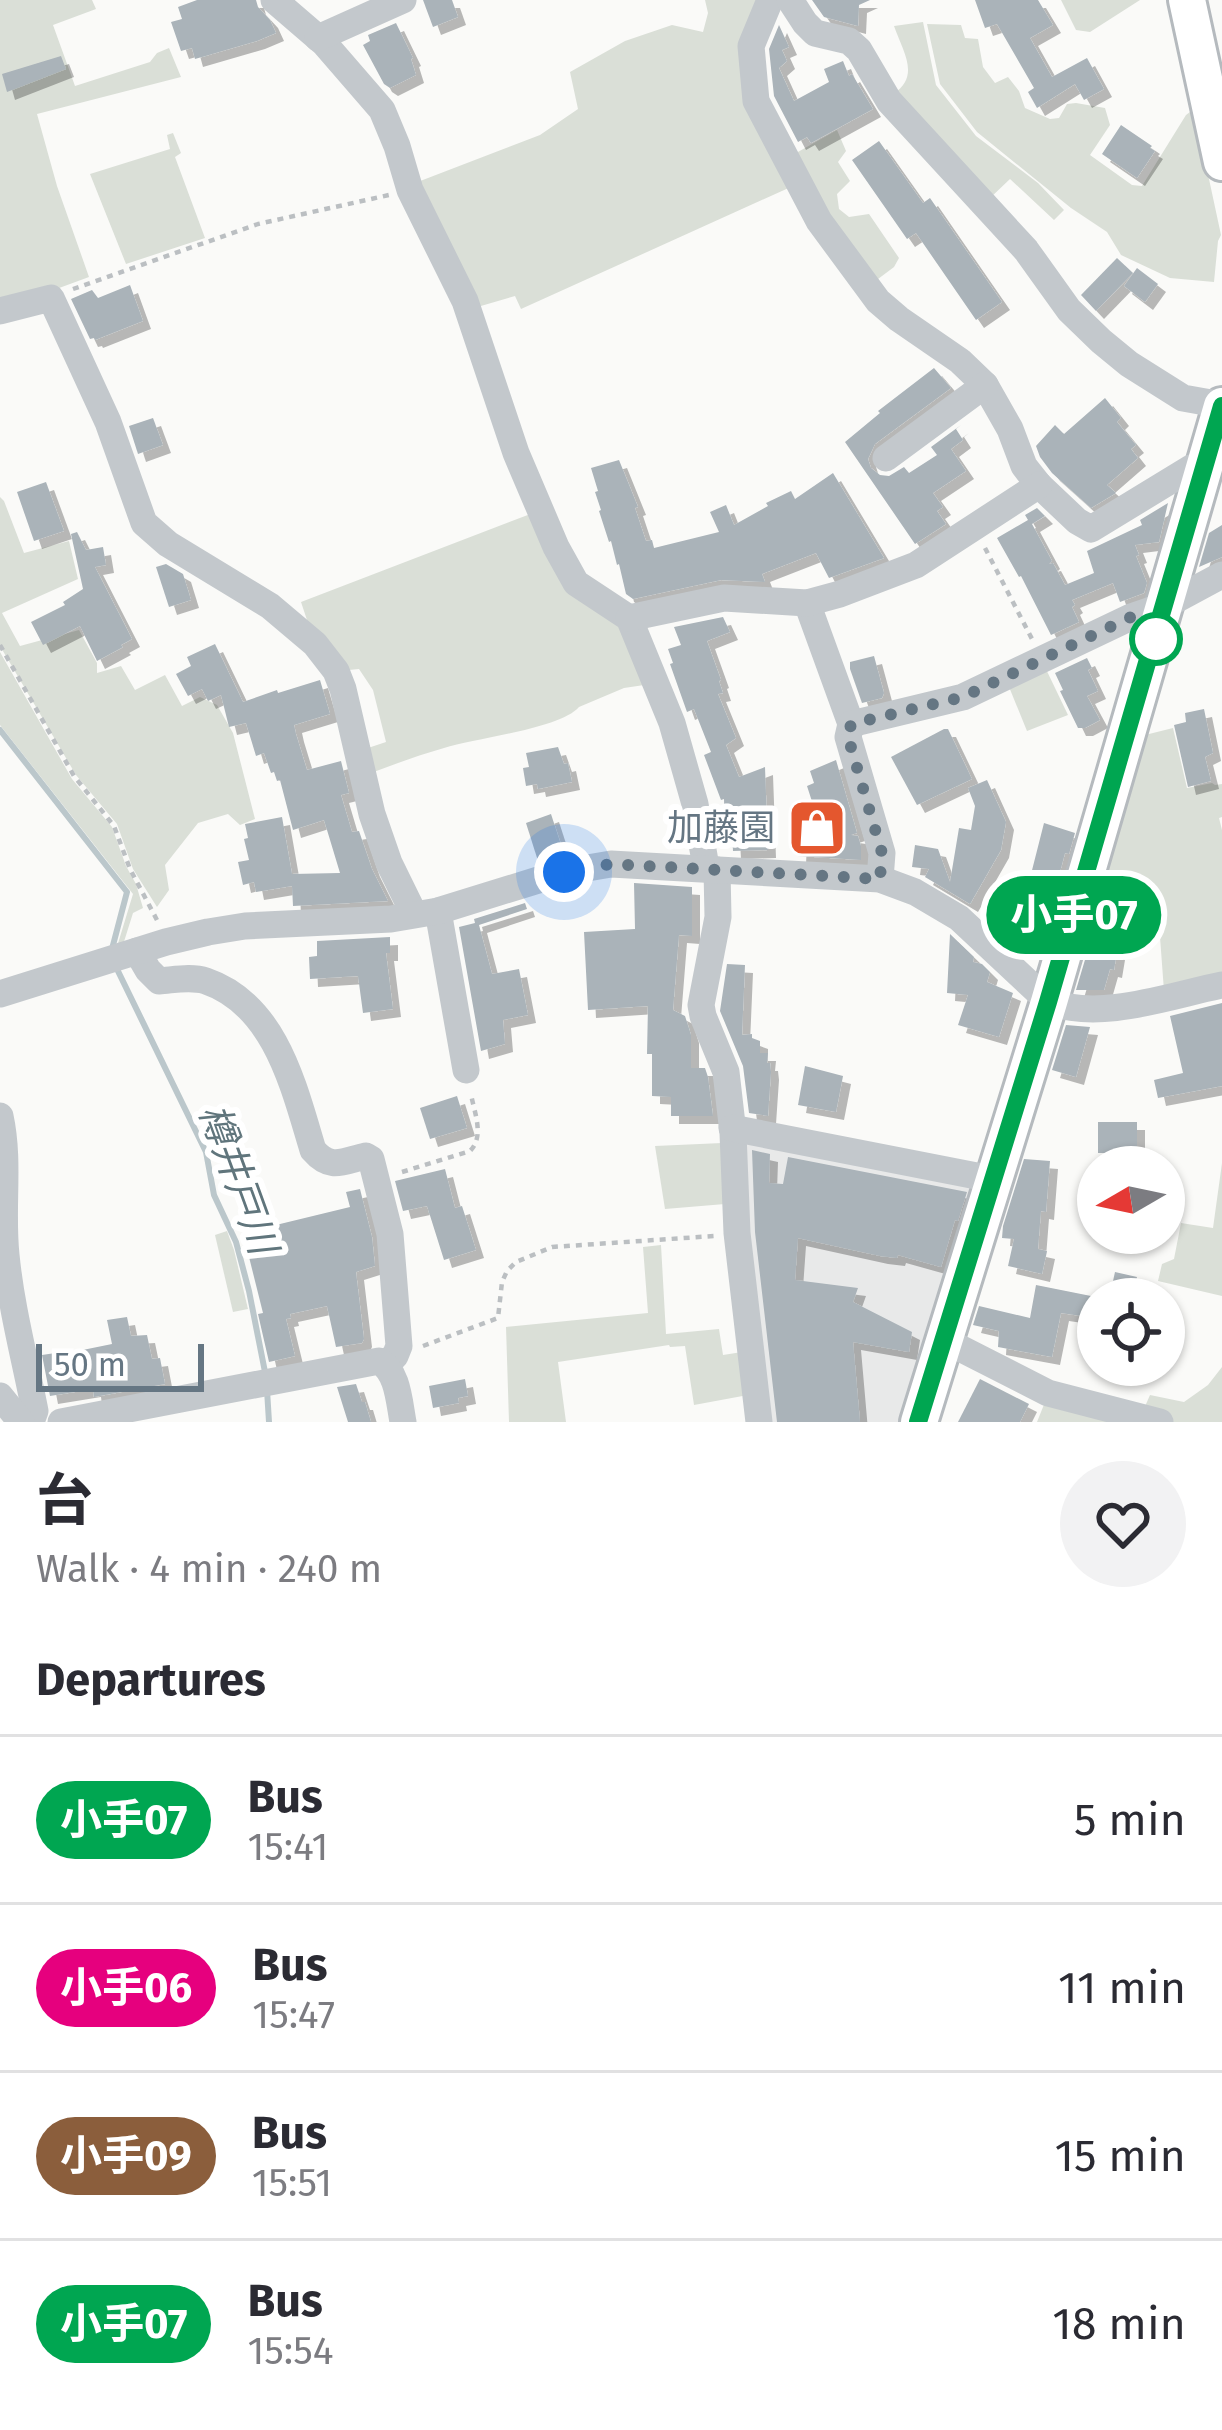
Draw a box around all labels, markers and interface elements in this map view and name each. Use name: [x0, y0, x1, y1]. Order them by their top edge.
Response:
unlabelled marker: [1131, 614, 1181, 664]
shop icon: 加藤園: [786, 797, 848, 859]
place label: 加藤園: [667, 806, 775, 850]
your location: [534, 842, 594, 902]
line badge: 小手07: [990, 876, 1158, 954]
text: 小手07: [1010, 890, 1138, 940]
water label: 樽井戸川: [190, 1098, 288, 1264]
north arrow: [1077, 1146, 1185, 1254]
map controls: [1077, 1146, 1185, 1386]
button: locate: [1077, 1278, 1185, 1386]
scale bar: [36, 1338, 204, 1391]
text: 50 m: [54, 1345, 126, 1385]
button: heart: [1060, 1461, 1186, 1587]
text: 台: [36, 1467, 93, 1535]
text: Walk · 4 min · 240 m: [36, 1546, 382, 1592]
text: Departures: [36, 1653, 266, 1707]
text: Bus: [247, 1770, 323, 1824]
text: 5 min: [1074, 1793, 1186, 1847]
text: 小手07: [60, 1795, 187, 1845]
text: 15:41: [247, 1824, 328, 1870]
text: Bus: [252, 1938, 328, 1992]
text: 11 min: [1058, 1961, 1186, 2015]
text: 小手06: [60, 1963, 192, 2013]
text: 15:47: [252, 1992, 335, 2038]
text: Bus: [252, 2106, 327, 2160]
text: 15 min: [1054, 2129, 1186, 2183]
text: 小手09: [60, 2131, 192, 2181]
text: 15:51: [252, 2160, 332, 2206]
text: Bus: [247, 2274, 323, 2328]
text: 18 min: [1052, 2297, 1186, 2351]
text: 小手07: [60, 2299, 187, 2349]
text: 15:54: [247, 2328, 334, 2374]

